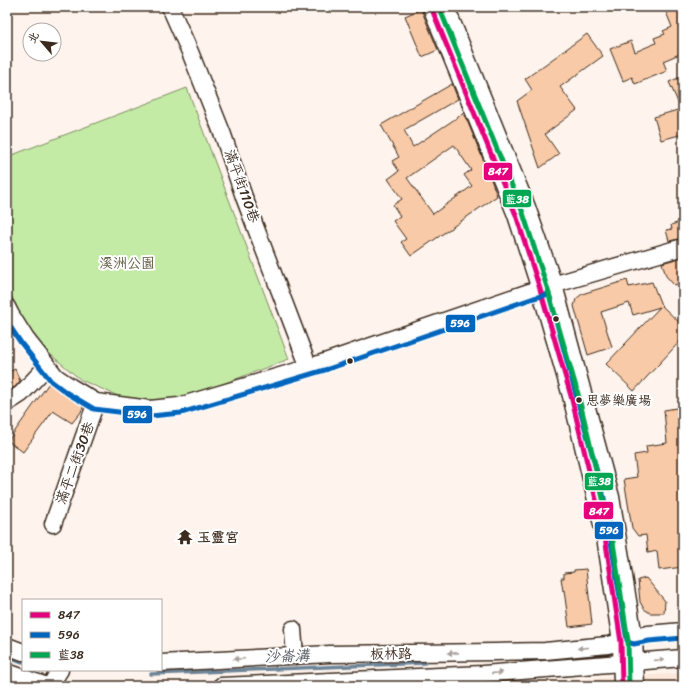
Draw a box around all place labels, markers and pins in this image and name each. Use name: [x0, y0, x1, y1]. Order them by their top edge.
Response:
unlabelled marker: [551, 314, 561, 324]
unlabelled marker: [345, 356, 355, 366]
place label: 思夢樂廣場: [586, 389, 651, 412]
marker: 思夢樂廣場: [574, 395, 584, 405]
place label: 玉靈宮: [197, 525, 239, 550]
temple icon: 玉靈宮: [176, 528, 194, 546]

